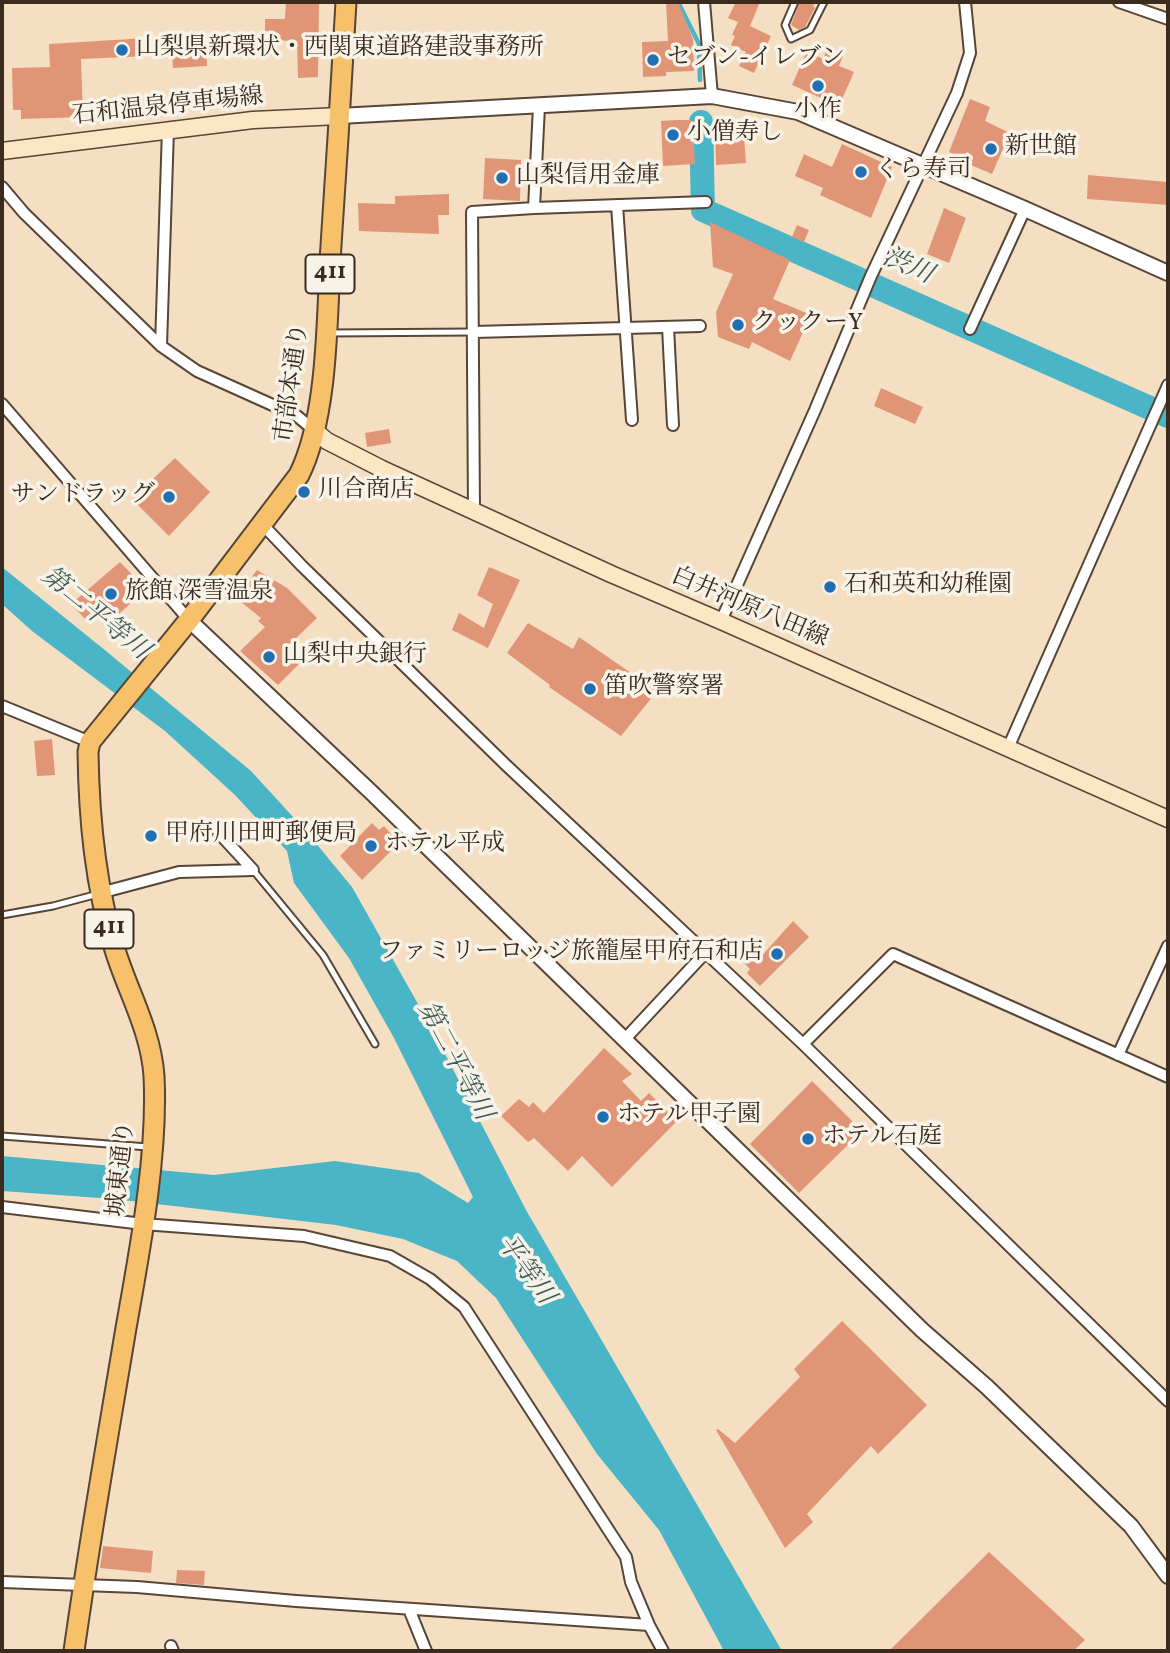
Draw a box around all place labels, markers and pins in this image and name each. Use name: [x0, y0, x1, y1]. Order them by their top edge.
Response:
place label: 山梨県新環状・西関東道路建設事務所: [136, 36, 544, 64]
marker: 山梨県新環状・西関東道路建設事務所: [114, 42, 130, 58]
place label: セブン-イレブン: [667, 46, 845, 74]
marker: セブン-イレブン: [645, 52, 661, 68]
marker: 小作: [810, 78, 826, 94]
place label: 小作: [794, 98, 842, 126]
place label: 小僧寿し: [687, 121, 783, 149]
marker: 小僧寿し: [665, 127, 681, 143]
place label: 新世館: [1005, 135, 1077, 163]
marker: 新世館: [983, 141, 999, 157]
place label: くら寿司: [875, 158, 971, 186]
place label: 山梨信用金庫: [516, 164, 660, 192]
marker: くら寿司: [853, 164, 869, 180]
marker: 山梨信用金庫: [494, 170, 510, 186]
place label: クックーY: [752, 311, 863, 339]
marker: クックーY: [730, 317, 746, 333]
place label: 川合商店: [318, 478, 414, 506]
place label: サンドラッグ: [11, 483, 155, 511]
marker: 川合商店: [296, 484, 312, 500]
marker: サンドラッグ: [161, 489, 177, 505]
place label: 石和英和幼稚園: [844, 573, 1012, 601]
marker: 石和英和幼稚園: [822, 579, 838, 595]
place label: 旅館 深雪温泉: [125, 580, 274, 608]
marker: 旅館 深雪温泉: [103, 586, 119, 602]
place label: 山梨中央銀行: [283, 643, 427, 671]
marker: 山梨中央銀行: [261, 649, 277, 665]
place label: 笛吹警察署: [604, 675, 724, 703]
marker: 笛吹警察署: [582, 681, 598, 697]
place label: 甲府川田町郵便局: [165, 822, 357, 850]
marker: 甲府川田町郵便局: [143, 828, 159, 844]
place label: ホテル平成: [385, 832, 505, 860]
marker: ホテル平成: [363, 838, 379, 854]
place label: ファミリーロッジ旅籠屋甲府石和店: [379, 940, 763, 968]
marker: ファミリーロッジ旅籠屋甲府石和店: [769, 946, 785, 962]
place label: ホテル甲子園: [617, 1103, 761, 1131]
marker: ホテル甲子園: [595, 1109, 611, 1125]
place label: ホテル石庭: [822, 1125, 942, 1153]
marker: ホテル石庭: [800, 1131, 816, 1147]

